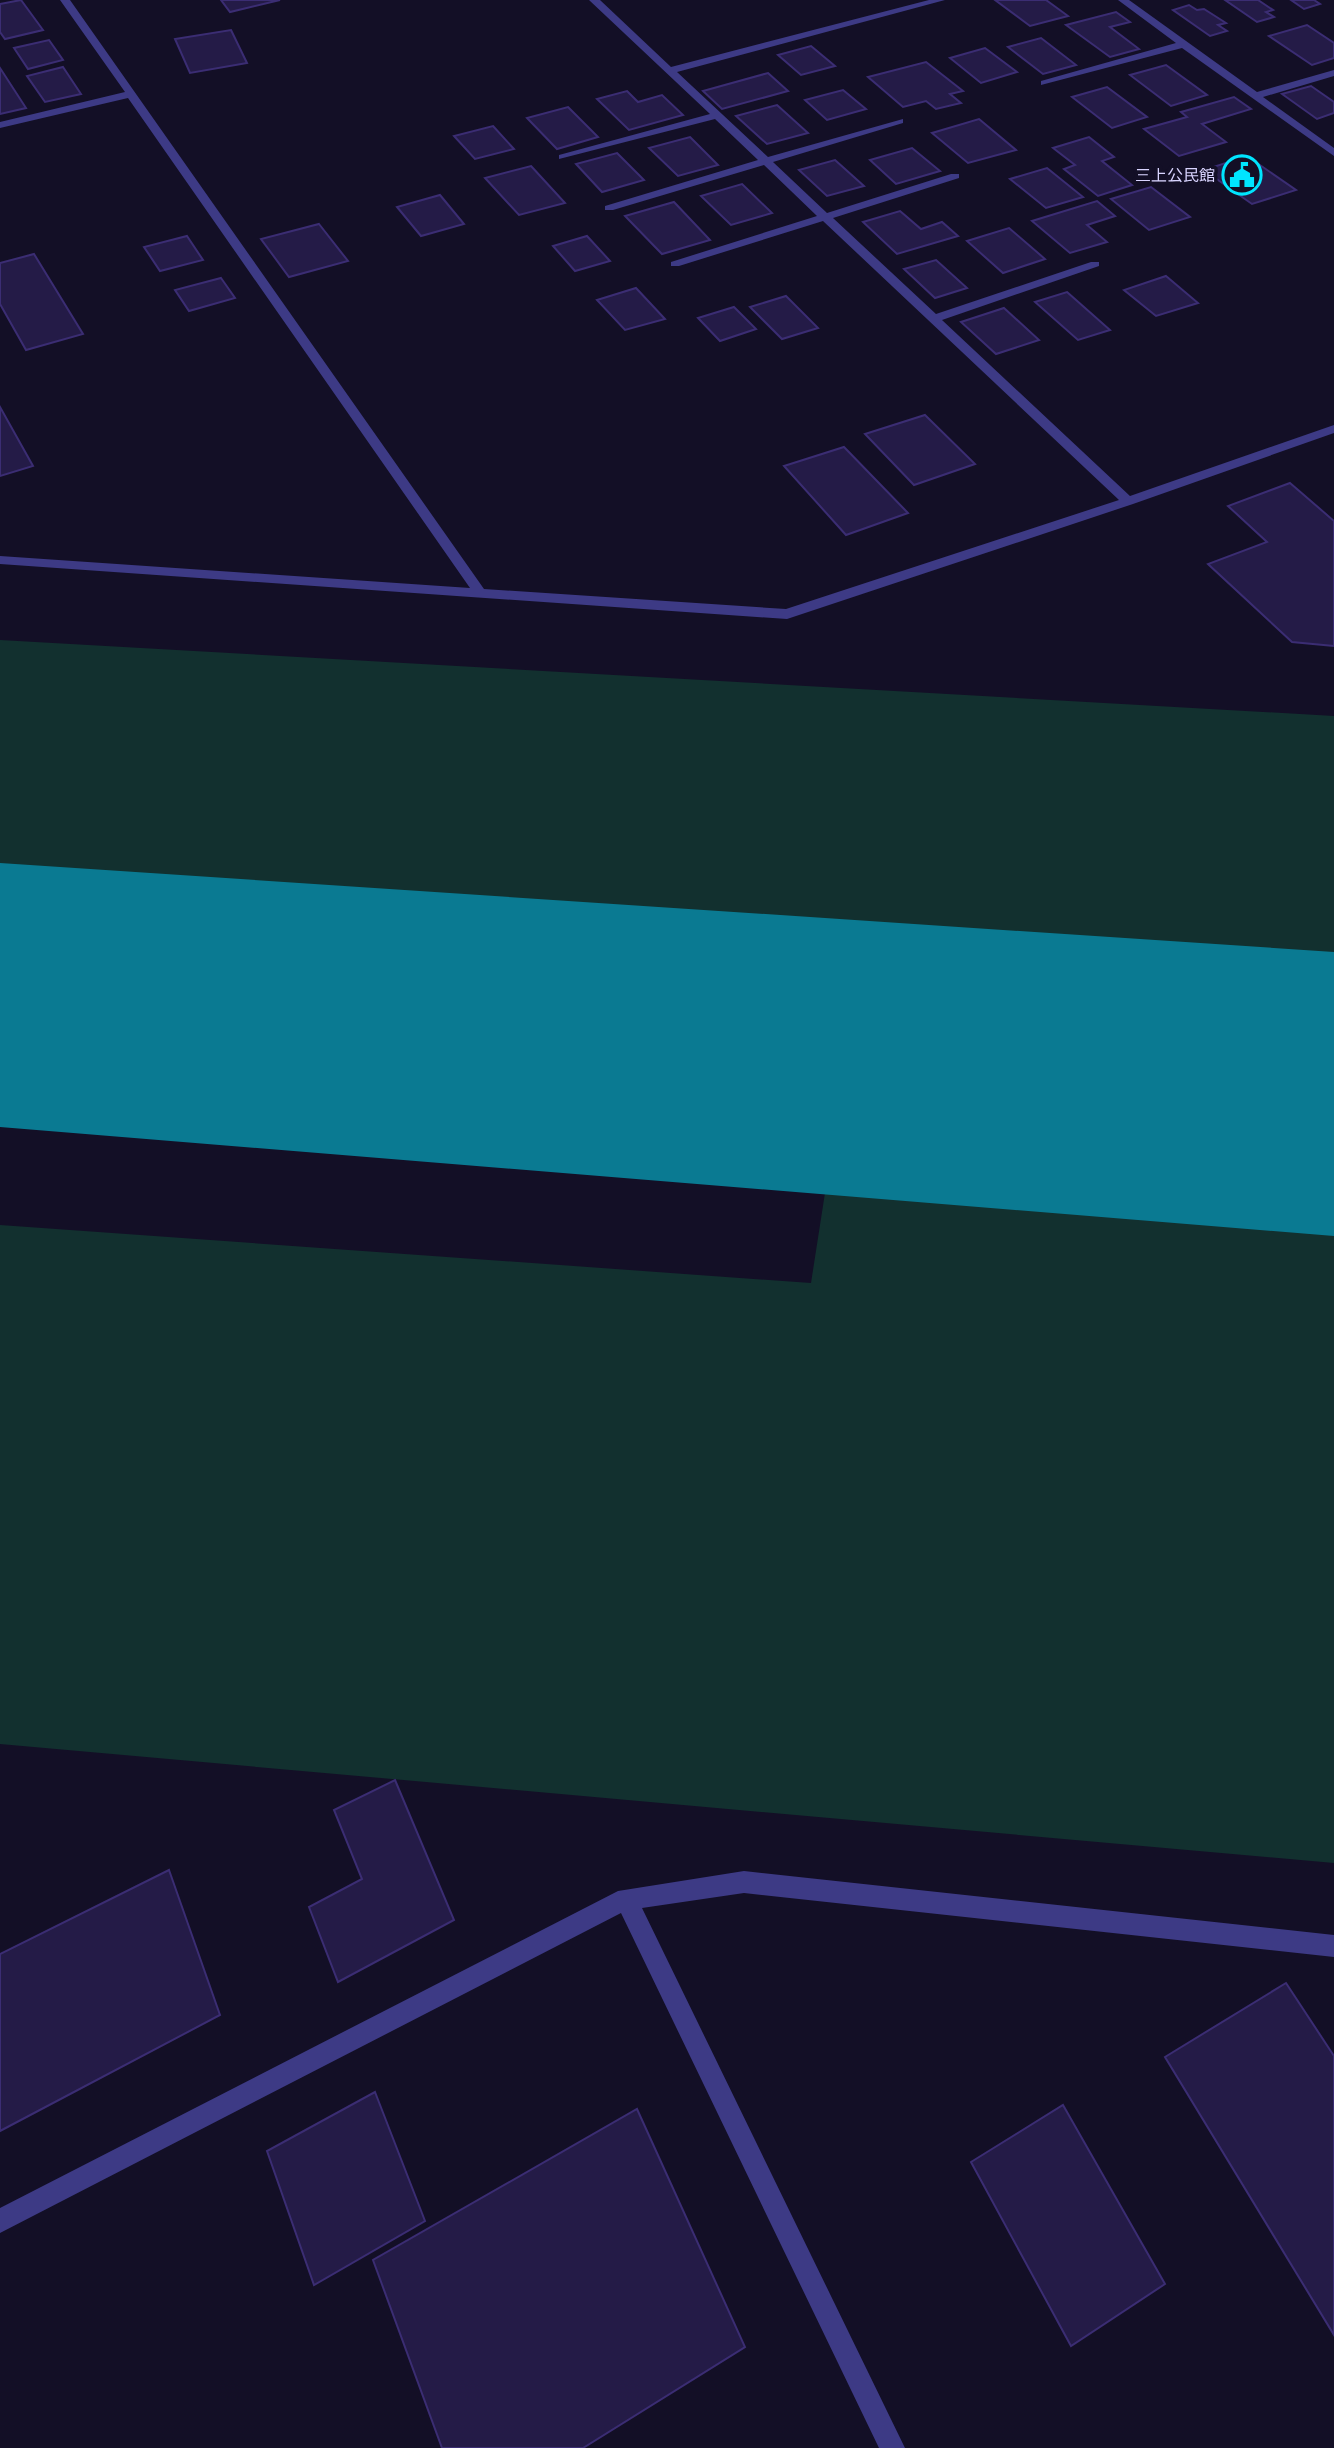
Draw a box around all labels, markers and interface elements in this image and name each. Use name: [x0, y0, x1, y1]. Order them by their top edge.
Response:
public building icon: 三上公民館: [1221, 154, 1263, 196]
place label: 三上公民館: [1135, 165, 1215, 185]

